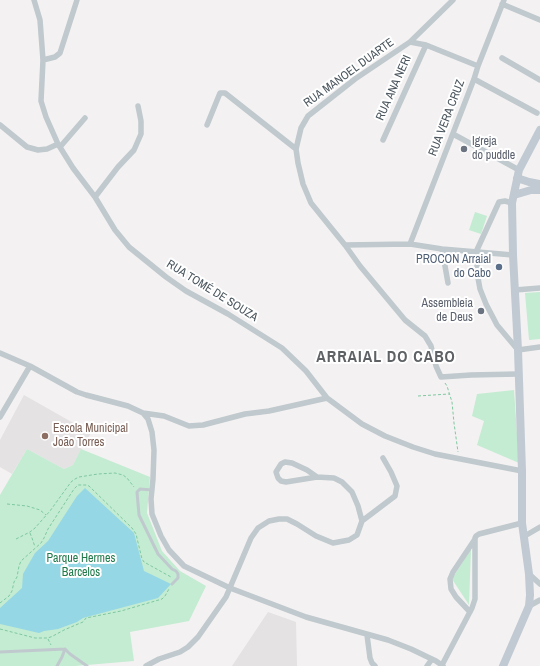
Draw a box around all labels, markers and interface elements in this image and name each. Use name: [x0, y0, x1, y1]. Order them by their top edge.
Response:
street label: RUA MANOEL DUARTE: [301, 35, 397, 111]
street label: RUA ANA NERI: [373, 53, 415, 123]
street label: RUA VERA CRUZ: [426, 78, 468, 158]
place label: Igreja do puddle: [472, 135, 515, 163]
marker: Igreja do puddle: [459, 144, 469, 154]
place label: PROCON Arraial do Cabo: [416, 253, 491, 281]
street label: RUA TOMÉ DE SOUZA: [164, 257, 260, 325]
marker: PROCON Arraial do Cabo: [494, 262, 504, 272]
place label: Assembleia de Deus: [422, 297, 473, 325]
marker: Assembleia de Deus: [476, 306, 486, 316]
district label: ARRAIAL DO CABO: [316, 348, 456, 368]
place label: Escola Municipal João Torres: [53, 422, 128, 450]
marker: Escola Municipal João Torres: [40, 431, 50, 441]
park label: Parque Hermes Barcelos: [47, 552, 115, 580]

